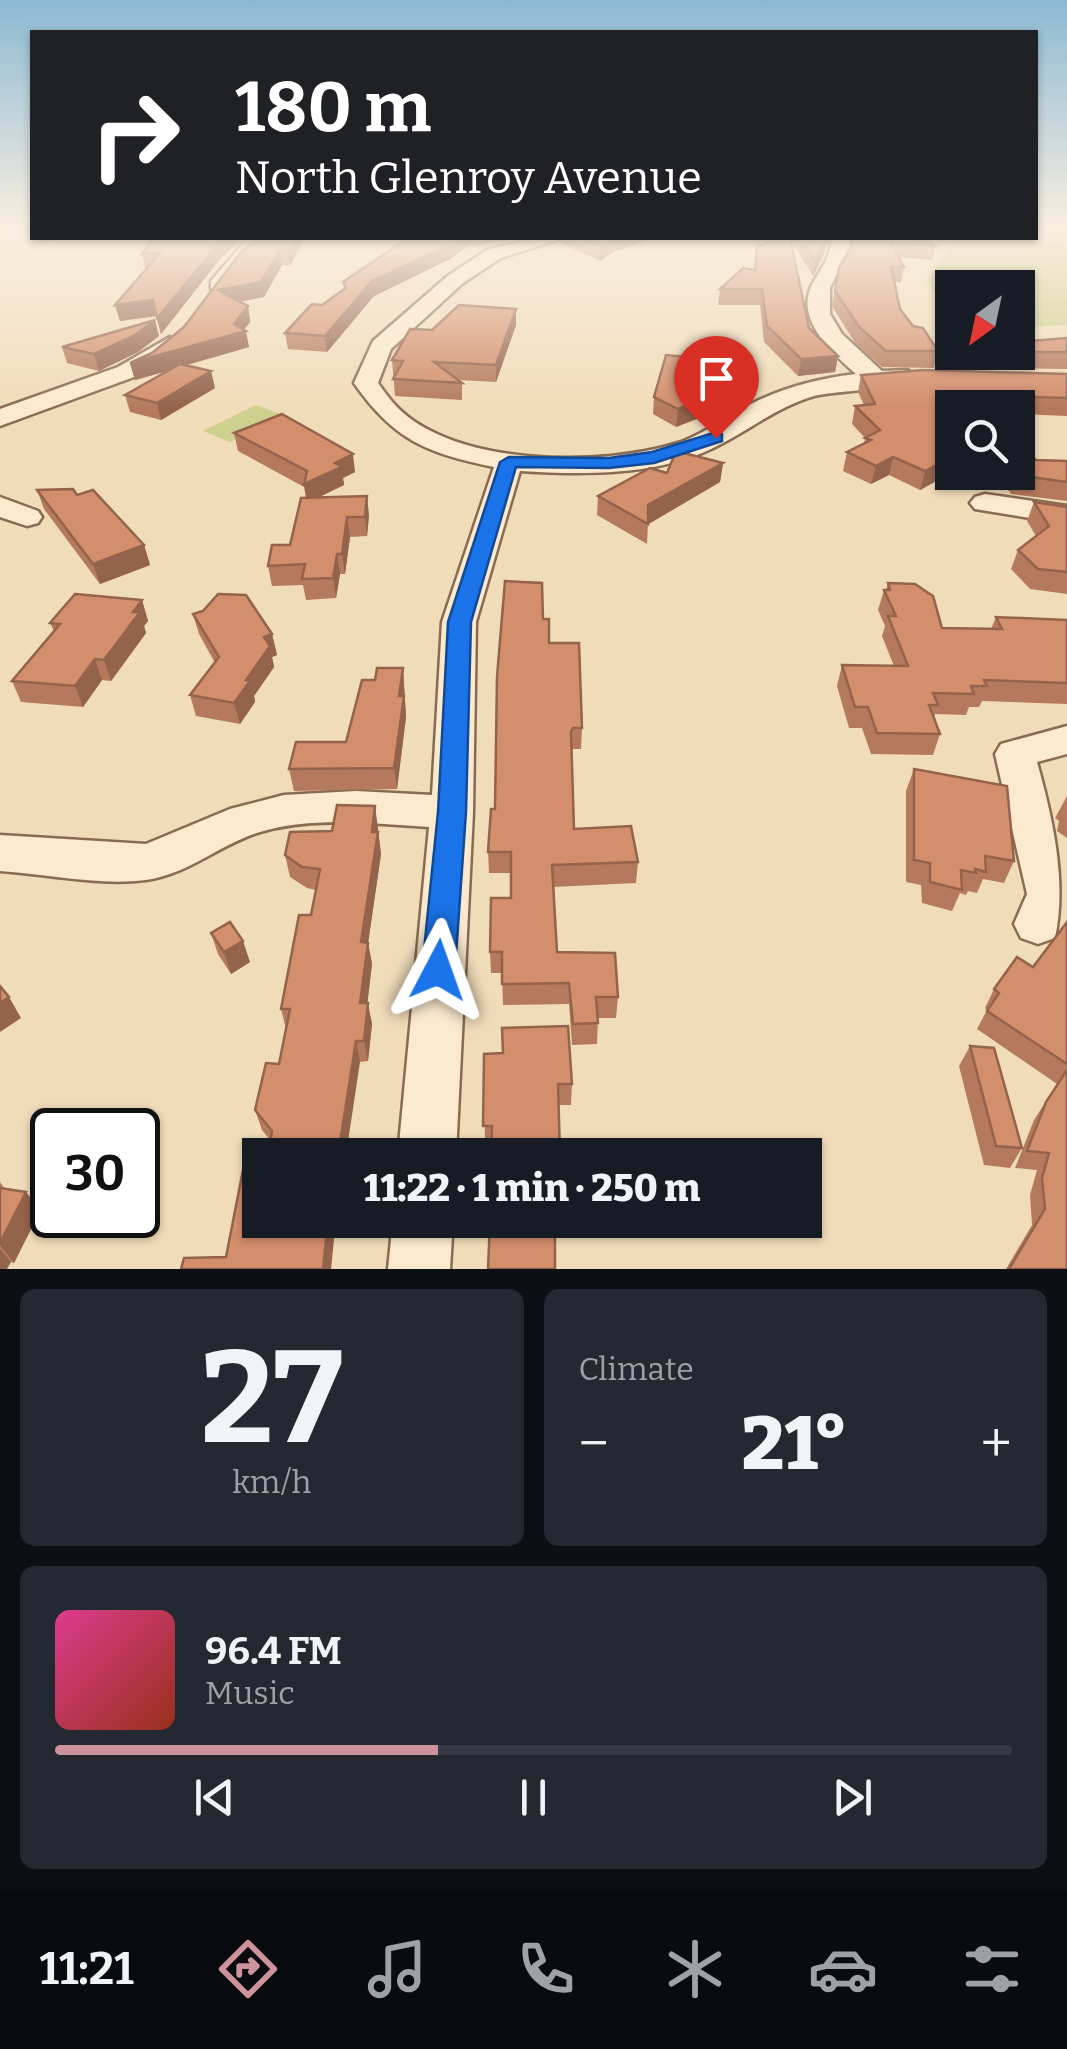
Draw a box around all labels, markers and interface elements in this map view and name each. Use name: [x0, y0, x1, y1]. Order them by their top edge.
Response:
text: 180 m: [235, 66, 431, 150]
icon: right: [70, 70, 200, 200]
text: North Glenroy Avenue: [235, 151, 702, 205]
north arrow: [935, 270, 1035, 370]
map controls: [935, 270, 1035, 490]
pin: [674, 336, 759, 439]
icon: arrive: [689, 351, 744, 406]
button: search: [935, 390, 1035, 490]
position arrow: [386, 918, 490, 1022]
speed limit sign: 30: [30, 1108, 160, 1238]
text: 11:22 · 1 min · 250 m: [364, 1165, 700, 1211]
text: 27: [201, 1320, 343, 1476]
text: Climate: [579, 1350, 694, 1388]
text: 21°: [742, 1399, 848, 1489]
text: −: [579, 1411, 609, 1477]
text: +: [981, 1411, 1012, 1477]
text: km/h: [232, 1463, 311, 1501]
text: 96.4 FM: [205, 1628, 342, 1674]
text: Music: [205, 1674, 295, 1712]
icon: previous: [187, 1770, 242, 1825]
icon: pause: [506, 1770, 561, 1825]
icon: next: [825, 1770, 880, 1825]
icon: directions: [213, 1934, 283, 2004]
icon: music: [362, 1934, 432, 2004]
icon: phone: [511, 1934, 581, 2004]
icon: climate: [660, 1934, 730, 2004]
icon: car: [808, 1934, 878, 2004]
icon: filters: [957, 1934, 1027, 2004]
text: 11:21: [39, 1942, 134, 1996]

